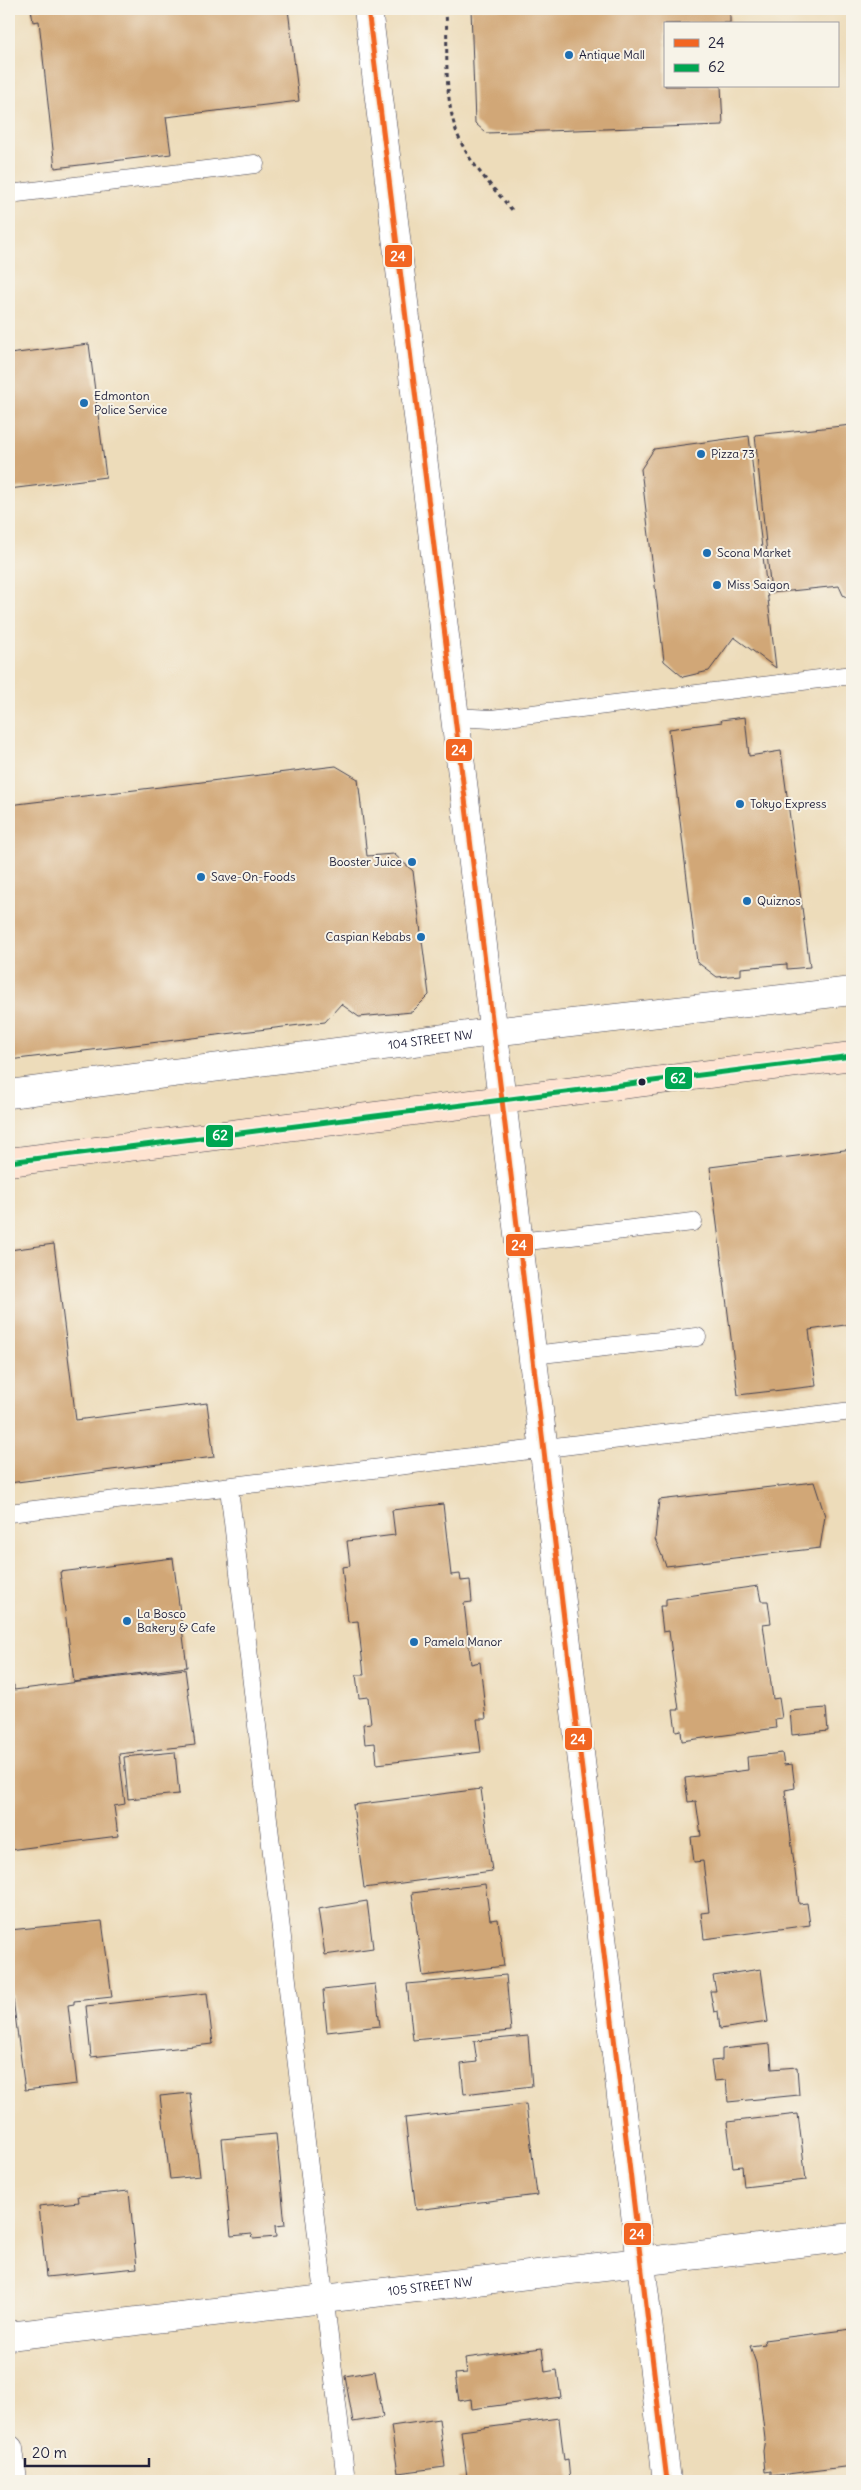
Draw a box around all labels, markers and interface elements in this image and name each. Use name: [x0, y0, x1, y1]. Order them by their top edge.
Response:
legend: [664, 22, 838, 88]
text: 24: [708, 33, 725, 52]
place label: Antique Mall: [579, 47, 645, 62]
marker: Antique Mall: [563, 49, 575, 61]
text: 62: [708, 57, 725, 76]
line badge: 24: [384, 244, 413, 268]
text: 24: [390, 247, 406, 265]
place label: Edmonton Police Service: [94, 388, 167, 417]
marker: Edmonton Police Service: [78, 397, 90, 409]
place label: Pizza 73: [711, 446, 755, 461]
marker: Pizza 73: [695, 448, 707, 460]
place label: Scona Market: [717, 545, 791, 560]
marker: Scona Market: [701, 547, 713, 559]
place label: Miss Saigon: [727, 577, 790, 592]
marker: Miss Saigon: [711, 579, 723, 591]
line badge: 24: [445, 738, 473, 762]
text: 24: [451, 741, 467, 759]
place label: Tokyo Express: [750, 796, 826, 811]
marker: Tokyo Express: [734, 798, 746, 810]
place label: Booster Juice: [329, 854, 402, 869]
marker: Booster Juice: [406, 856, 418, 868]
place label: Save-On-Foods: [211, 869, 295, 884]
marker: Save-On-Foods: [195, 871, 207, 883]
place label: Quiznos: [757, 893, 801, 908]
marker: Quiznos: [741, 895, 753, 907]
place label: Caspian Kebabs: [326, 929, 411, 944]
marker: Caspian Kebabs: [415, 931, 427, 943]
street label: 104 STREET NW: [387, 1027, 474, 1052]
line badge: 62: [664, 1066, 693, 1090]
text: 62: [670, 1069, 686, 1087]
unlabelled marker: [637, 1077, 647, 1087]
line badge: 62: [205, 1124, 234, 1148]
text: 62: [212, 1126, 228, 1144]
line badge: 24: [505, 1233, 534, 1257]
text: 24: [511, 1236, 527, 1254]
place label: La Bosco Bakery & Cafe: [137, 1606, 216, 1635]
marker: La Bosco Bakery & Cafe: [121, 1615, 133, 1627]
place label: Pamela Manor: [424, 1634, 502, 1649]
marker: Pamela Manor: [408, 1636, 420, 1648]
line badge: 24: [564, 1727, 593, 1751]
text: 24: [570, 1730, 586, 1748]
line badge: 24: [623, 2222, 652, 2246]
text: 24: [629, 2225, 645, 2243]
street label: 105 STREET NW: [387, 2274, 473, 2298]
scale bar: [25, 2435, 149, 2467]
text: 20 m: [32, 2443, 67, 2462]

